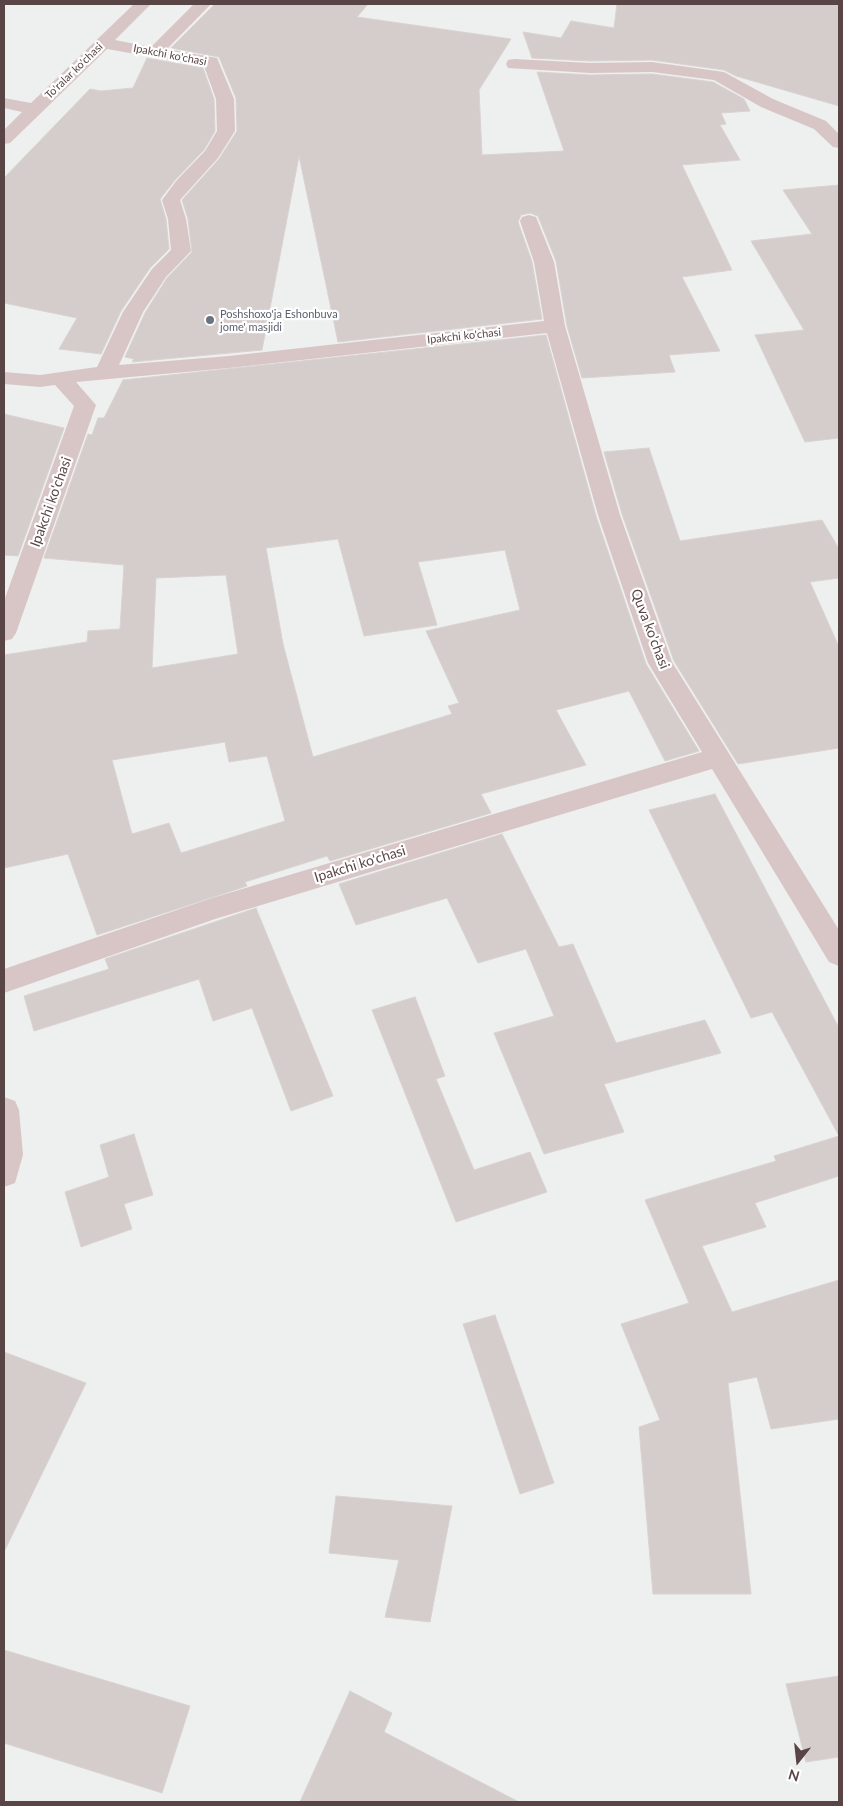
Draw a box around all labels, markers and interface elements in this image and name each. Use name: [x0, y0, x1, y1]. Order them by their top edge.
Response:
street label: To'ralar ko'chasi: [42, 40, 106, 102]
street label: Ipakchi ko'chasi: [132, 41, 208, 69]
place label: Poshshoxo'ja Eshonbuva jome' masjidi: [220, 307, 338, 333]
marker: Poshshoxo'ja Eshonbuva jome' masjidi: [204, 314, 216, 326]
street label: Ipakchi ko'chasi: [426, 326, 502, 346]
street label: Ipakchi ko'chasi: [27, 455, 75, 549]
street label: Quva ko'chasi: [627, 587, 673, 671]
street label: Ipakchi ko'chasi: [312, 842, 408, 886]
north arrow: [773, 1736, 823, 1786]
text: N: [786, 1766, 801, 1786]

